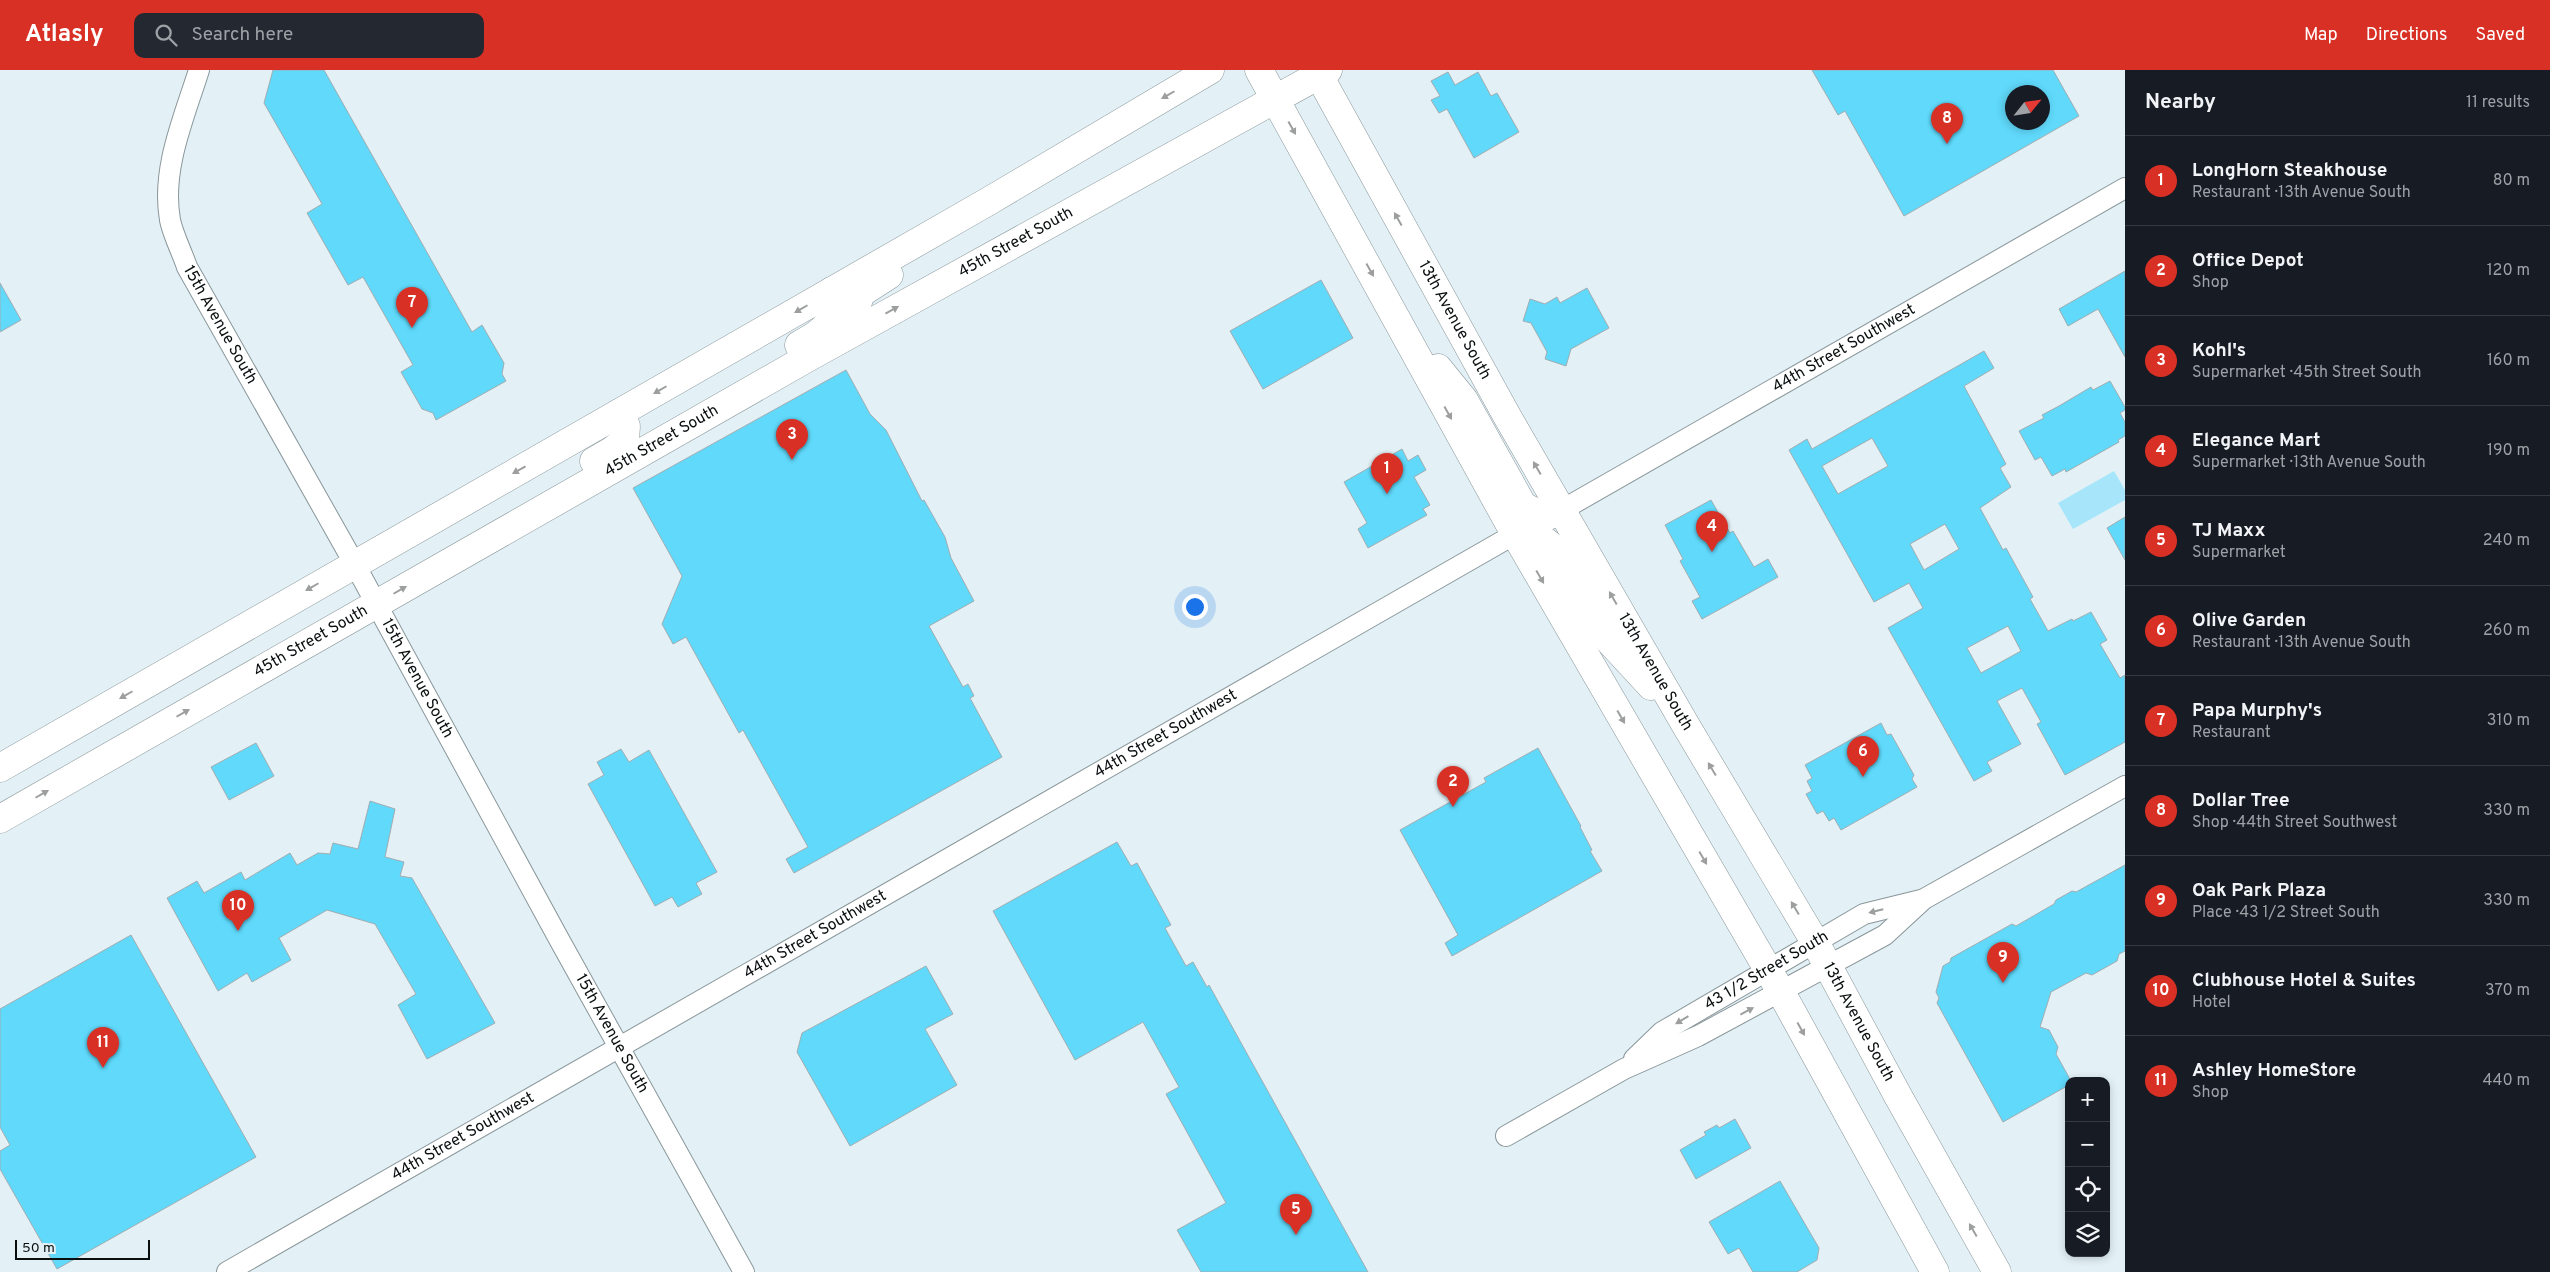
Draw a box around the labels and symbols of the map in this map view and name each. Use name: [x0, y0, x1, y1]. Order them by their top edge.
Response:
north arrow: [2005, 85, 2050, 130]
one-way arrow: [1162, 90, 1175, 99]
pin: 8: [1931, 103, 1963, 144]
one-way arrow: [1288, 120, 1296, 135]
street label: 45th Street South: [955, 203, 1077, 282]
one-way arrow: [1394, 212, 1402, 227]
street label: 13th Avenue South: [1413, 258, 1495, 383]
street label: 15th Avenue South: [178, 262, 261, 388]
one-way arrow: [1366, 263, 1374, 277]
pin: 7: [396, 287, 428, 328]
street label: 44th Street Southwest: [1769, 300, 1919, 397]
one-way arrow: [795, 304, 808, 313]
one-way arrow: [885, 306, 898, 315]
one-way arrow: [654, 385, 667, 394]
street label: 45th Street South: [601, 401, 722, 482]
one-way arrow: [1444, 405, 1452, 420]
pin: 3: [776, 419, 808, 460]
pin: 1: [1371, 453, 1403, 494]
one-way arrow: [1533, 462, 1542, 475]
one-way arrow: [512, 465, 525, 474]
pin: 4: [1696, 511, 1728, 552]
one-way arrow: [1535, 570, 1544, 583]
one-way arrow: [305, 583, 318, 592]
one-way arrow: [394, 585, 407, 594]
one-way arrow: [1608, 591, 1617, 604]
your location: [1182, 594, 1208, 620]
street label: 45th Street South: [250, 601, 372, 682]
street label: 13th Avenue South: [1613, 610, 1697, 735]
street label: 15th Avenue South: [376, 615, 458, 742]
street label: 44th Street Southwest: [1091, 685, 1241, 783]
one-way arrow: [119, 691, 133, 700]
one-way arrow: [176, 709, 190, 717]
one-way arrow: [1617, 711, 1626, 724]
pin: 6: [1847, 736, 1879, 777]
one-way arrow: [1707, 762, 1716, 775]
pin: 2: [1437, 766, 1469, 807]
one-way arrow: [36, 790, 49, 799]
one-way arrow: [1698, 851, 1707, 864]
street label: 44th Street Southwest: [740, 886, 890, 984]
pin: 10: [222, 890, 254, 931]
one-way arrow: [1790, 902, 1799, 915]
one-way arrow: [1869, 907, 1884, 915]
street label: 43 1/2 Street South: [1701, 927, 1832, 1015]
pin: 9: [1987, 942, 2019, 983]
street label: 13th Avenue South: [1818, 959, 1899, 1085]
street label: 15th Avenue South: [571, 971, 653, 1097]
one-way arrow: [1740, 1006, 1753, 1015]
one-way arrow: [1676, 1015, 1689, 1024]
one-way arrow: [1797, 1022, 1805, 1036]
pin: 11: [87, 1027, 119, 1068]
street label: 44th Street Southwest: [388, 1088, 538, 1186]
pin: 5: [1280, 1194, 1312, 1235]
one-way arrow: [1969, 1223, 1978, 1236]
scale bar: [15, 1237, 150, 1260]

